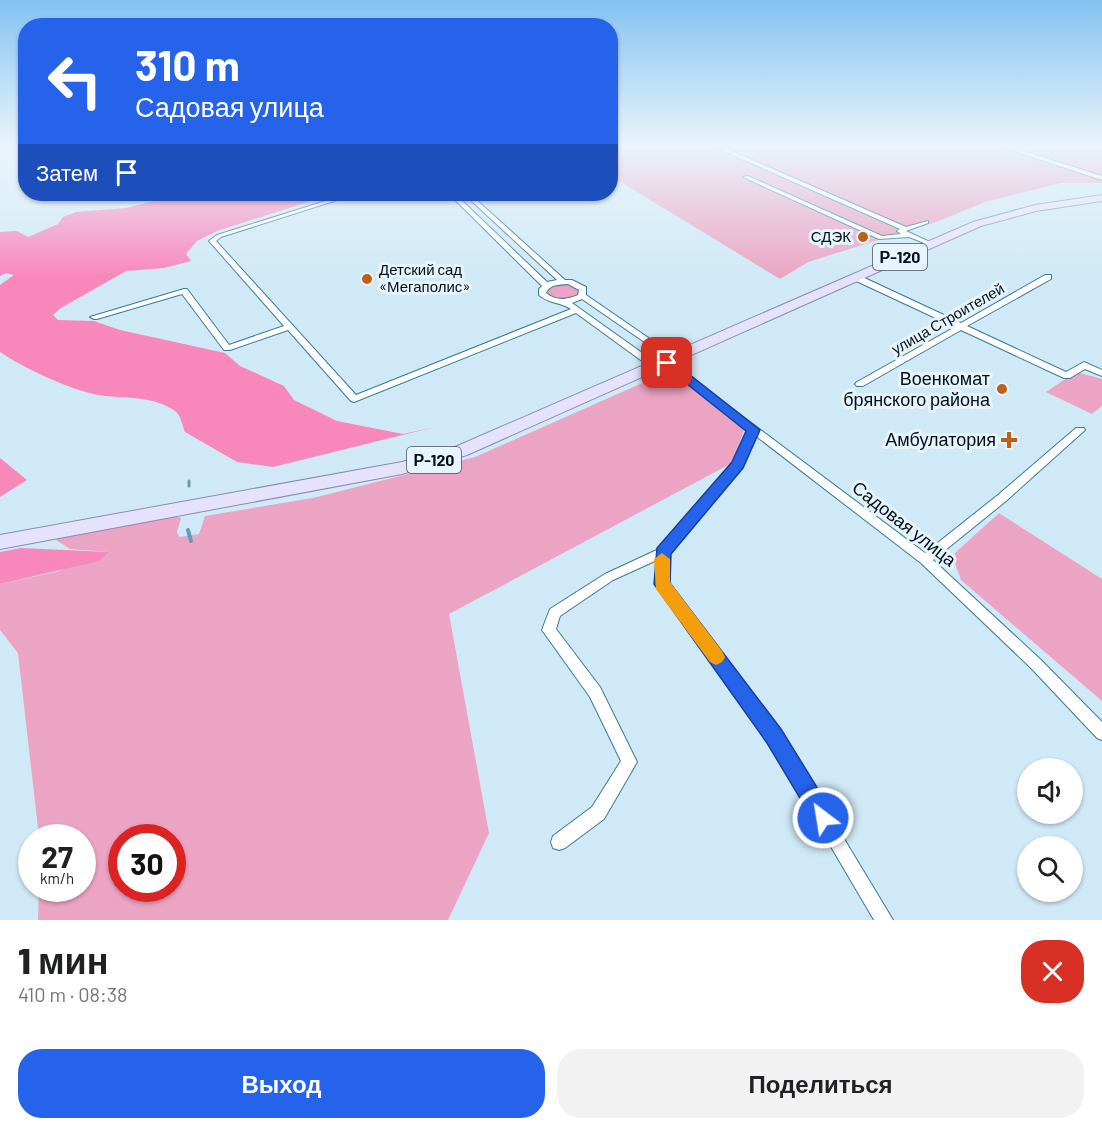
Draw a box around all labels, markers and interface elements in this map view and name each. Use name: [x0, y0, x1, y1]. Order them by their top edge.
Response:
text: 310 m: [135, 39, 240, 89]
icon: left: [36, 42, 114, 120]
text: Садовая улица: [135, 90, 324, 122]
icon: arrive: [110, 156, 143, 189]
text: Затем: [36, 159, 98, 185]
place label: СДЭК: [811, 227, 851, 245]
marker: СДЭК: [856, 230, 870, 244]
road number: Р-120: [873, 244, 927, 270]
place label: Детский сад «Мегаполис»: [379, 260, 470, 295]
marker: Детский сад «Мегаполис»: [360, 272, 374, 286]
street label: улица Строителей: [888, 279, 1007, 358]
pin: [641, 337, 692, 388]
icon: arrive: [650, 346, 683, 379]
place label: Военкомат брянского района: [843, 367, 991, 410]
marker: Военкомат брянского района: [995, 382, 1009, 396]
place label: Амбулатория: [885, 428, 996, 450]
marker: Амбулатория: [1000, 431, 1018, 449]
road number: Р-120: [407, 447, 461, 473]
street label: Садовая улица: [848, 476, 962, 571]
map controls: [1017, 758, 1083, 902]
button: sound: [1017, 758, 1083, 824]
position arrow: [791, 786, 855, 850]
speed limit sign: 30: [108, 824, 186, 902]
button: search: [1017, 836, 1083, 902]
text: 27: [41, 838, 73, 874]
text: km/h: [40, 869, 74, 887]
text: 1 мин: [18, 938, 109, 981]
button: close: [1021, 940, 1084, 1003]
text: 410 m · 08:38: [18, 982, 127, 1006]
button: Выход: [18, 1049, 545, 1118]
button: Поделиться: [557, 1049, 1084, 1118]

